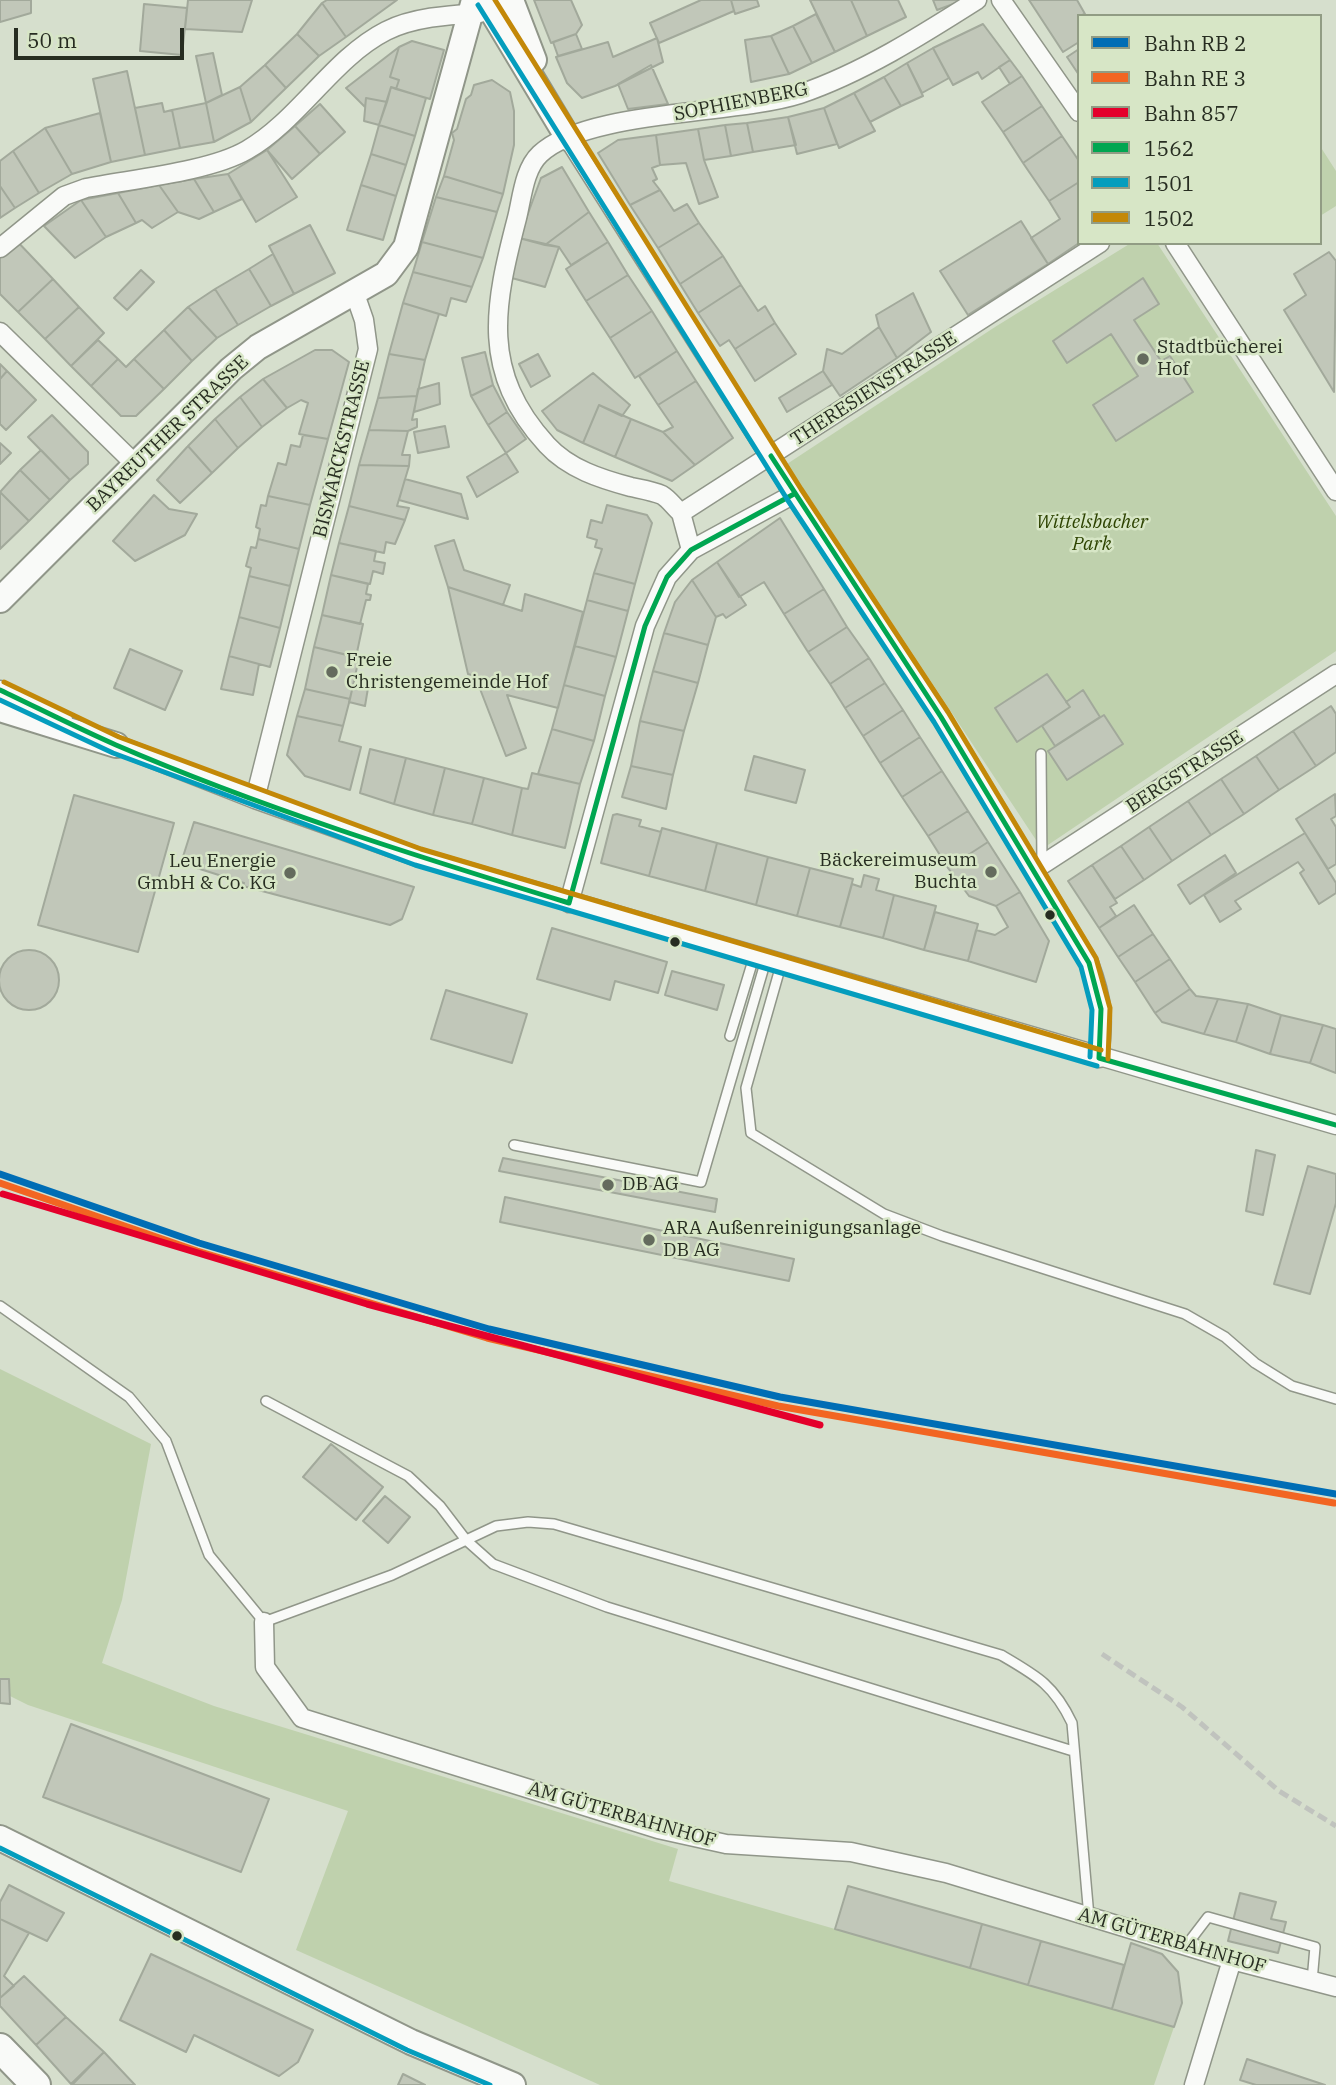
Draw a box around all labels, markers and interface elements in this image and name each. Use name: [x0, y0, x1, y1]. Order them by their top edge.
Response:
scale bar: [18, 14, 187, 58]
legend: [1077, 14, 1322, 245]
text: 50 m: [27, 26, 77, 54]
text: Bahn RB 2: [1144, 29, 1247, 57]
text: Bahn RE 3: [1144, 64, 1246, 92]
street label: SOPHIENBERG: [672, 78, 810, 126]
text: Bahn 857: [1144, 99, 1239, 127]
text: 1562: [1144, 134, 1194, 162]
text: 1501: [1144, 169, 1194, 197]
text: 1502: [1144, 204, 1194, 232]
street label: THERESIENSTRASSE: [787, 327, 961, 451]
place label: Stadtbücherei Hof: [1157, 337, 1283, 381]
street label: BAYREUTHER STRASSE: [82, 351, 254, 517]
marker: Stadtbücherei Hof: [1135, 351, 1151, 367]
street label: BISMARCKSTRASSE: [309, 358, 375, 540]
park label: Wittelsbacher Park: [1036, 512, 1148, 556]
place label: Freie Christengemeinde Hof: [346, 650, 548, 694]
marker: Freie Christengemeinde Hof: [324, 664, 340, 680]
street label: BERGSTRASSE: [1122, 726, 1248, 818]
place label: Bäckereimuseum Buchta: [819, 850, 977, 894]
place label: Leu Energie GmbH & Co. KG: [137, 851, 276, 895]
marker: Bäckereimuseum Buchta: [983, 864, 999, 880]
marker: Leu Energie GmbH & Co. KG: [282, 865, 298, 881]
unlabelled marker: [1043, 908, 1057, 922]
unlabelled marker: [668, 935, 682, 949]
place label: DB AG: [622, 1174, 679, 1196]
marker: DB AG: [600, 1177, 616, 1193]
place label: ARA Außenreinigungsanlage DB AG: [663, 1218, 921, 1262]
marker: ARA Außenreinigungsanlage DB AG: [641, 1232, 657, 1248]
street label: AM GÜTERBAHNHOF: [525, 1777, 719, 1853]
street label: AM GÜTERBAHNHOF: [1075, 1903, 1269, 1979]
unlabelled marker: [170, 1929, 184, 1943]

